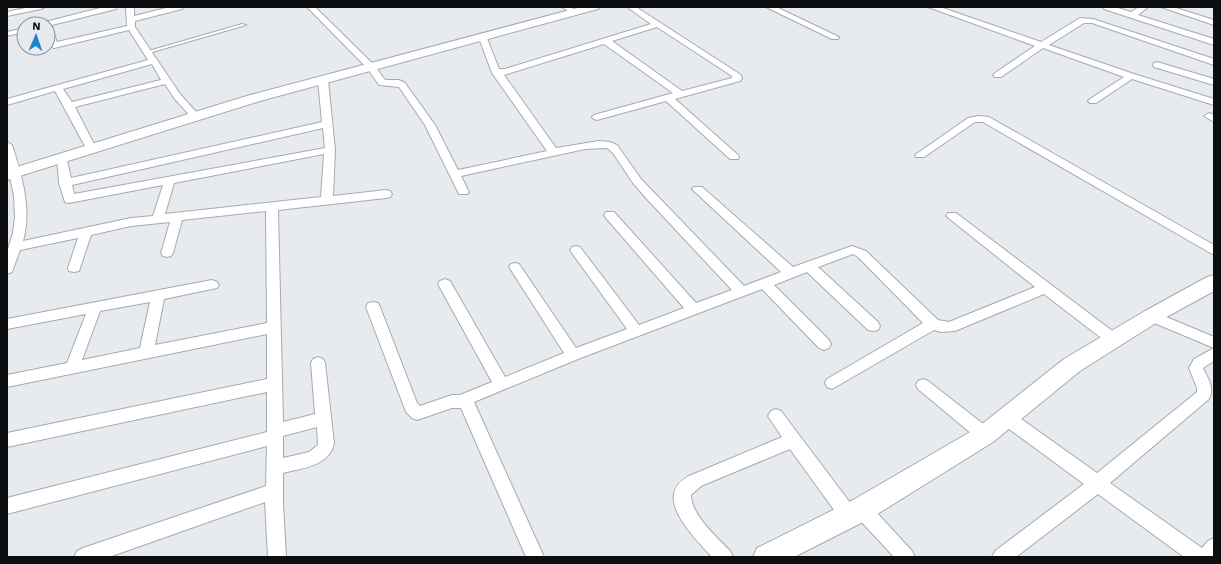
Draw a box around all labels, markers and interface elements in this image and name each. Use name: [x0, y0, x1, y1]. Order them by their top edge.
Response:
north arrow: [16, 16, 56, 56]
text: N: [32, 20, 41, 33]

